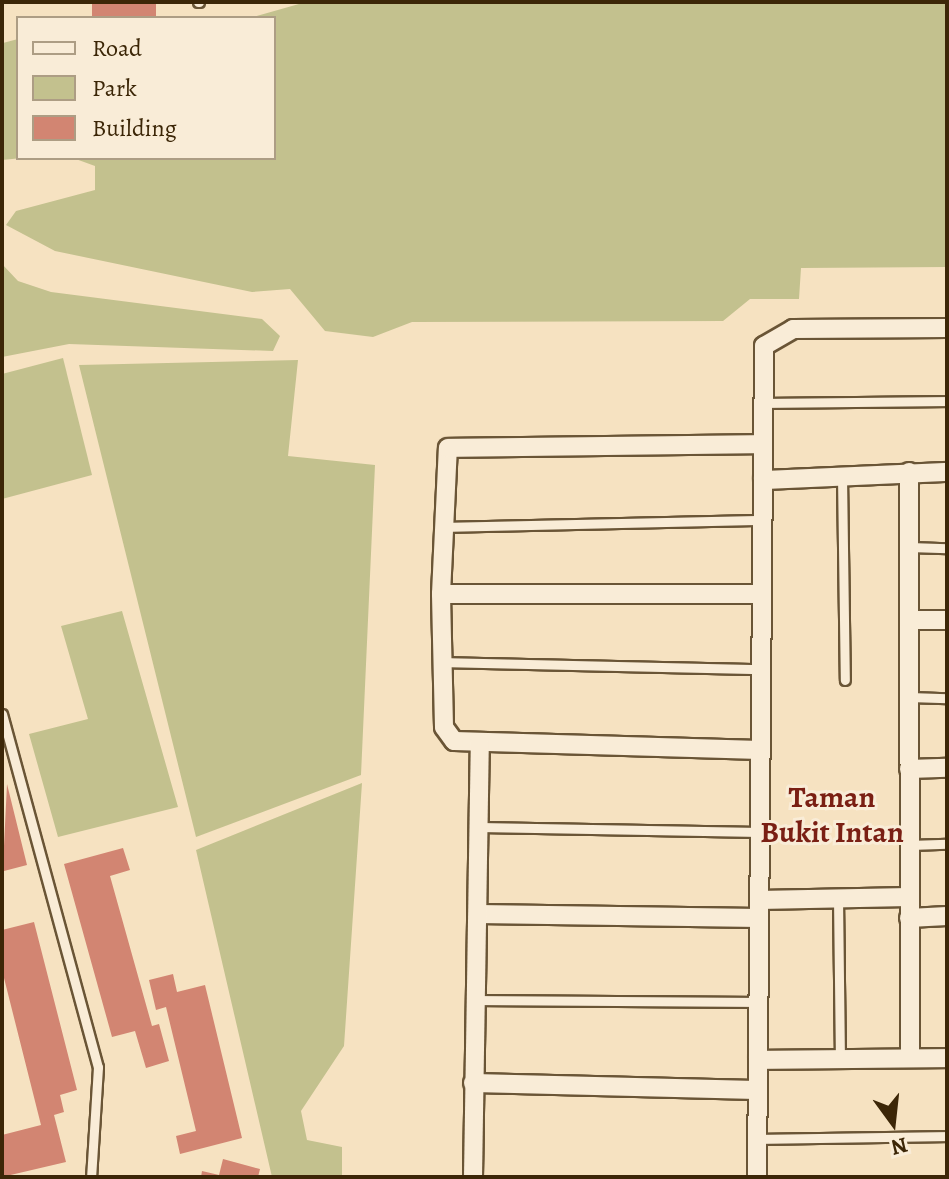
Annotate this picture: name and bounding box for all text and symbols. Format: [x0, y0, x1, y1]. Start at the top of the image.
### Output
legend [16, 16, 276, 160]
text: Road [92, 32, 142, 64]
text: Park [92, 72, 137, 104]
text: Building [92, 112, 177, 144]
district label: Taman Bukit Intan [760, 779, 904, 850]
north arrow [853, 1083, 933, 1163]
text: N [888, 1130, 911, 1163]

